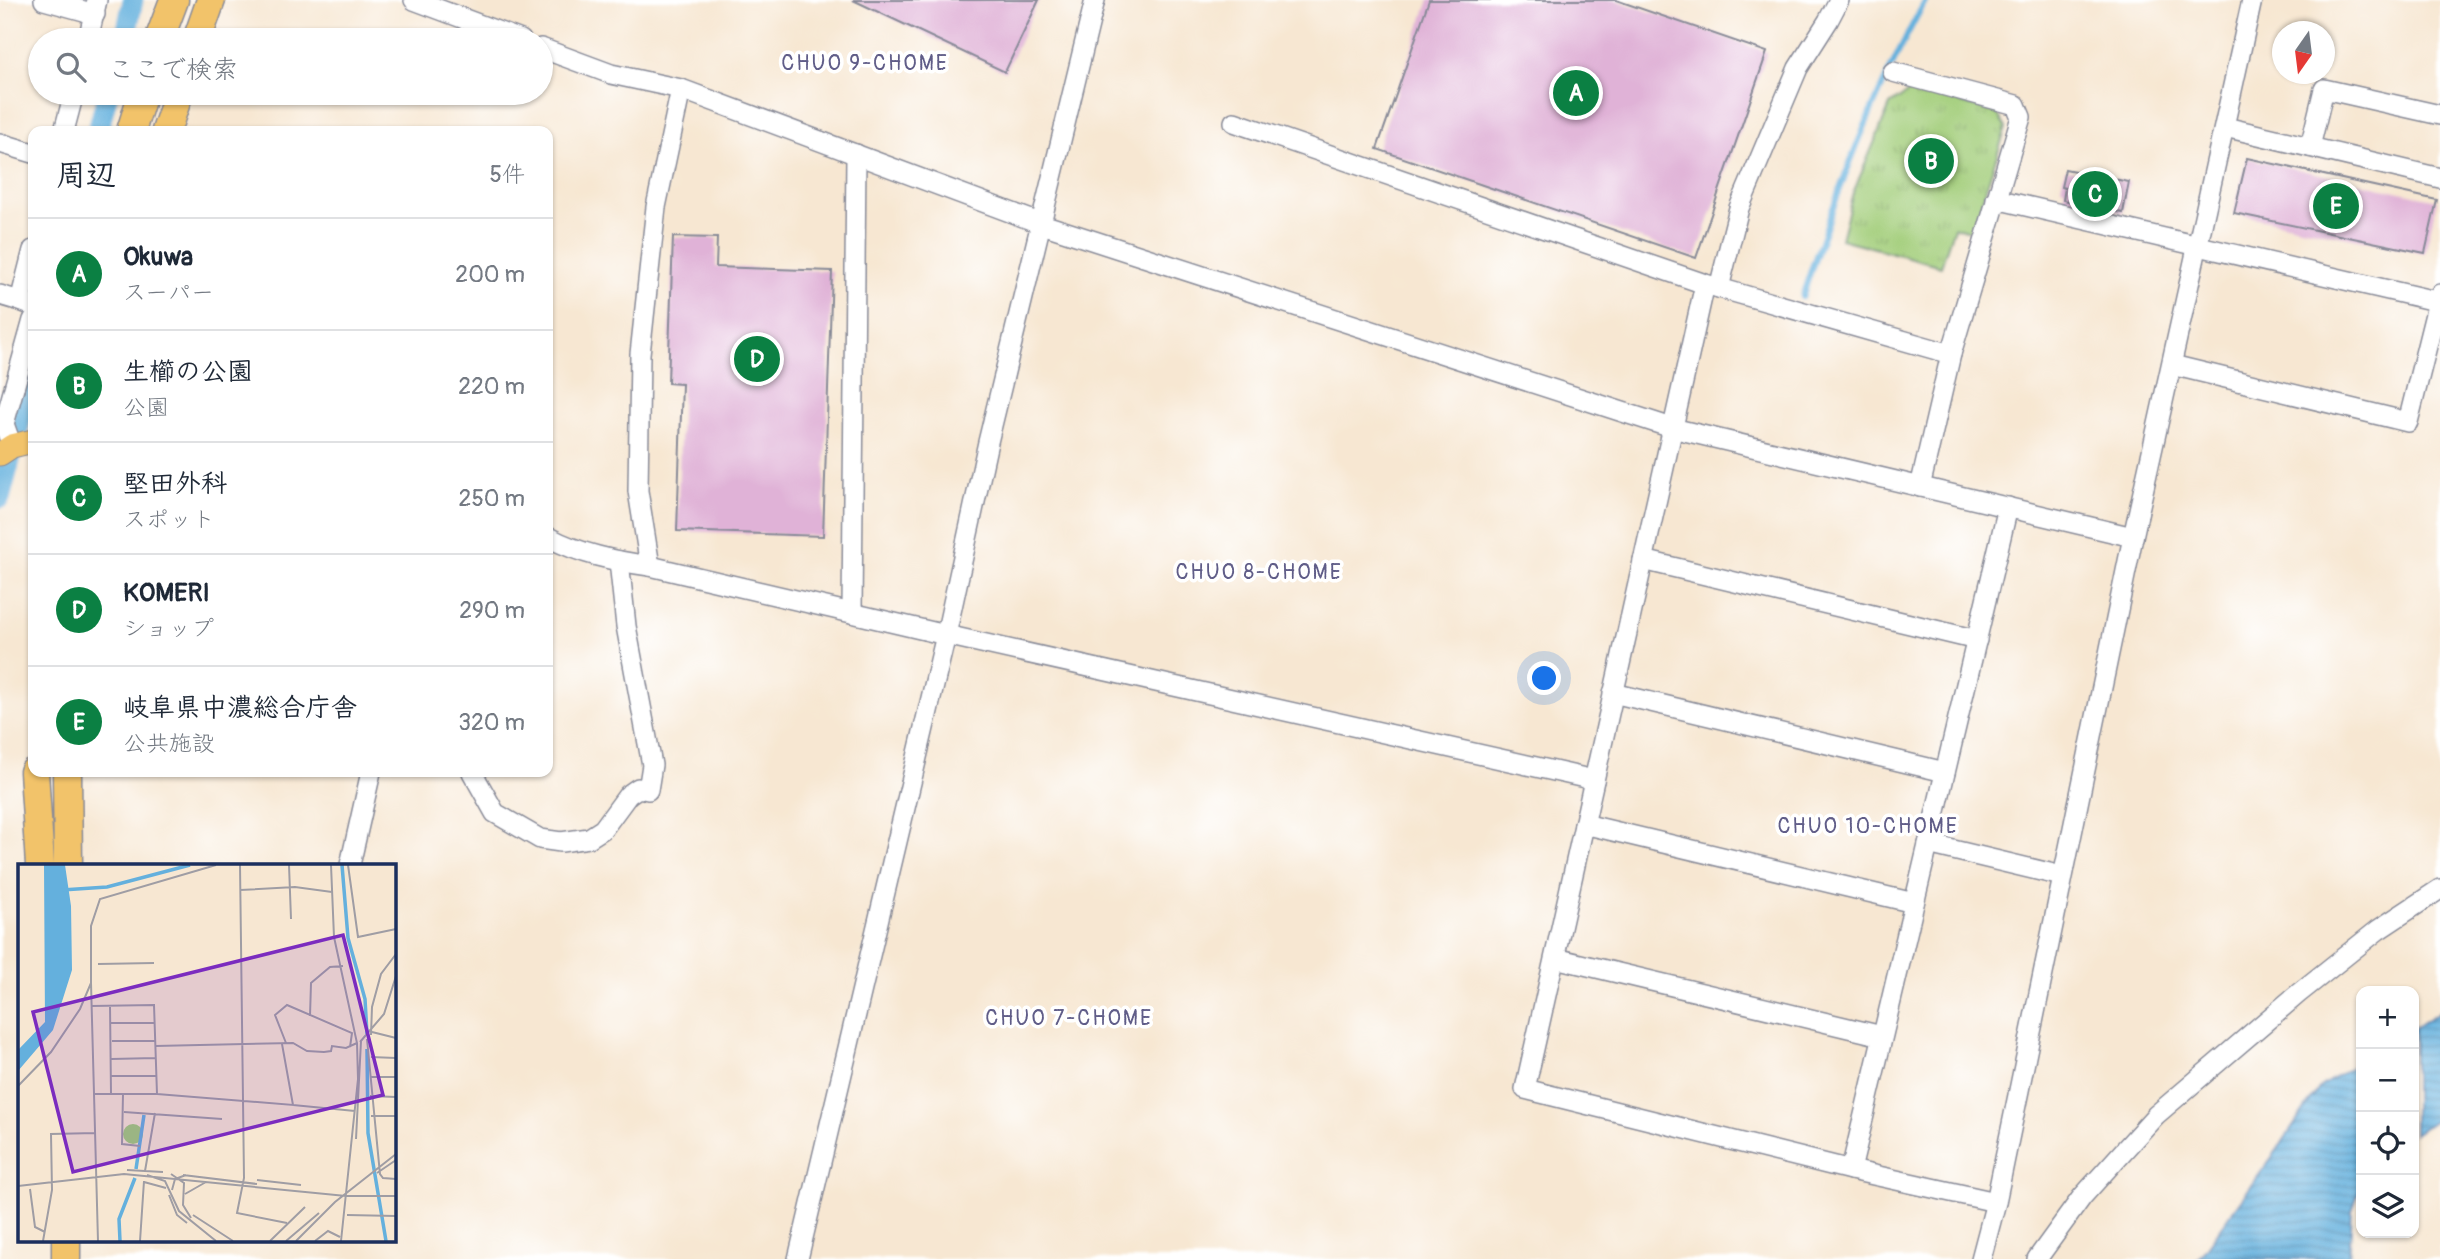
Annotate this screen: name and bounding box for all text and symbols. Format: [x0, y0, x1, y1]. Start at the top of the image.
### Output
north arrow [2272, 21, 2335, 84]
search box [28, 28, 553, 105]
icon: search [52, 48, 90, 86]
district label: CHUO 9-CHOME [781, 50, 949, 77]
text: ここで検索 [108, 54, 238, 86]
pin: A [1553, 67, 1599, 119]
pin: B [1908, 135, 1954, 187]
text: 周辺 [56, 157, 116, 194]
text: 5件 [490, 160, 525, 189]
pin: C [2072, 168, 2118, 220]
pin: E [2313, 180, 2359, 232]
text: Okuwa [123, 241, 193, 273]
text: A [72, 260, 86, 289]
text: 200 m [455, 260, 525, 289]
text: スーパー [123, 278, 214, 307]
pin: D [734, 333, 780, 385]
text: 生櫛の公園 [123, 356, 253, 388]
text: B [72, 372, 86, 401]
text: 220 m [458, 372, 525, 401]
text: 公園 [123, 393, 169, 422]
text: 堅田外科 [123, 468, 227, 500]
text: C [72, 484, 86, 513]
text: 250 m [459, 484, 525, 513]
text: スポット [123, 505, 215, 534]
district label: CHUO 8-CHOME [1175, 559, 1343, 586]
text: KOMERI [123, 577, 210, 609]
text: D [72, 596, 86, 625]
text: 290 m [459, 596, 525, 625]
text: ショップ [123, 614, 214, 643]
your location [1527, 661, 1561, 695]
text: 岐阜県中濃総合庁舎 [123, 692, 357, 724]
text: E [73, 708, 85, 737]
text: 320 m [458, 708, 525, 737]
text: 公共施設 [123, 729, 215, 758]
district label: CHUO 10-CHOME [1777, 813, 1959, 840]
inset map [18, 864, 396, 1242]
map controls [2356, 986, 2419, 1238]
button: + [2356, 986, 2419, 1049]
district label: CHUO 7-CHOME [985, 1005, 1153, 1032]
button: − [2356, 1049, 2419, 1112]
button: locate [2356, 1112, 2419, 1175]
button: layers [2356, 1175, 2419, 1238]

